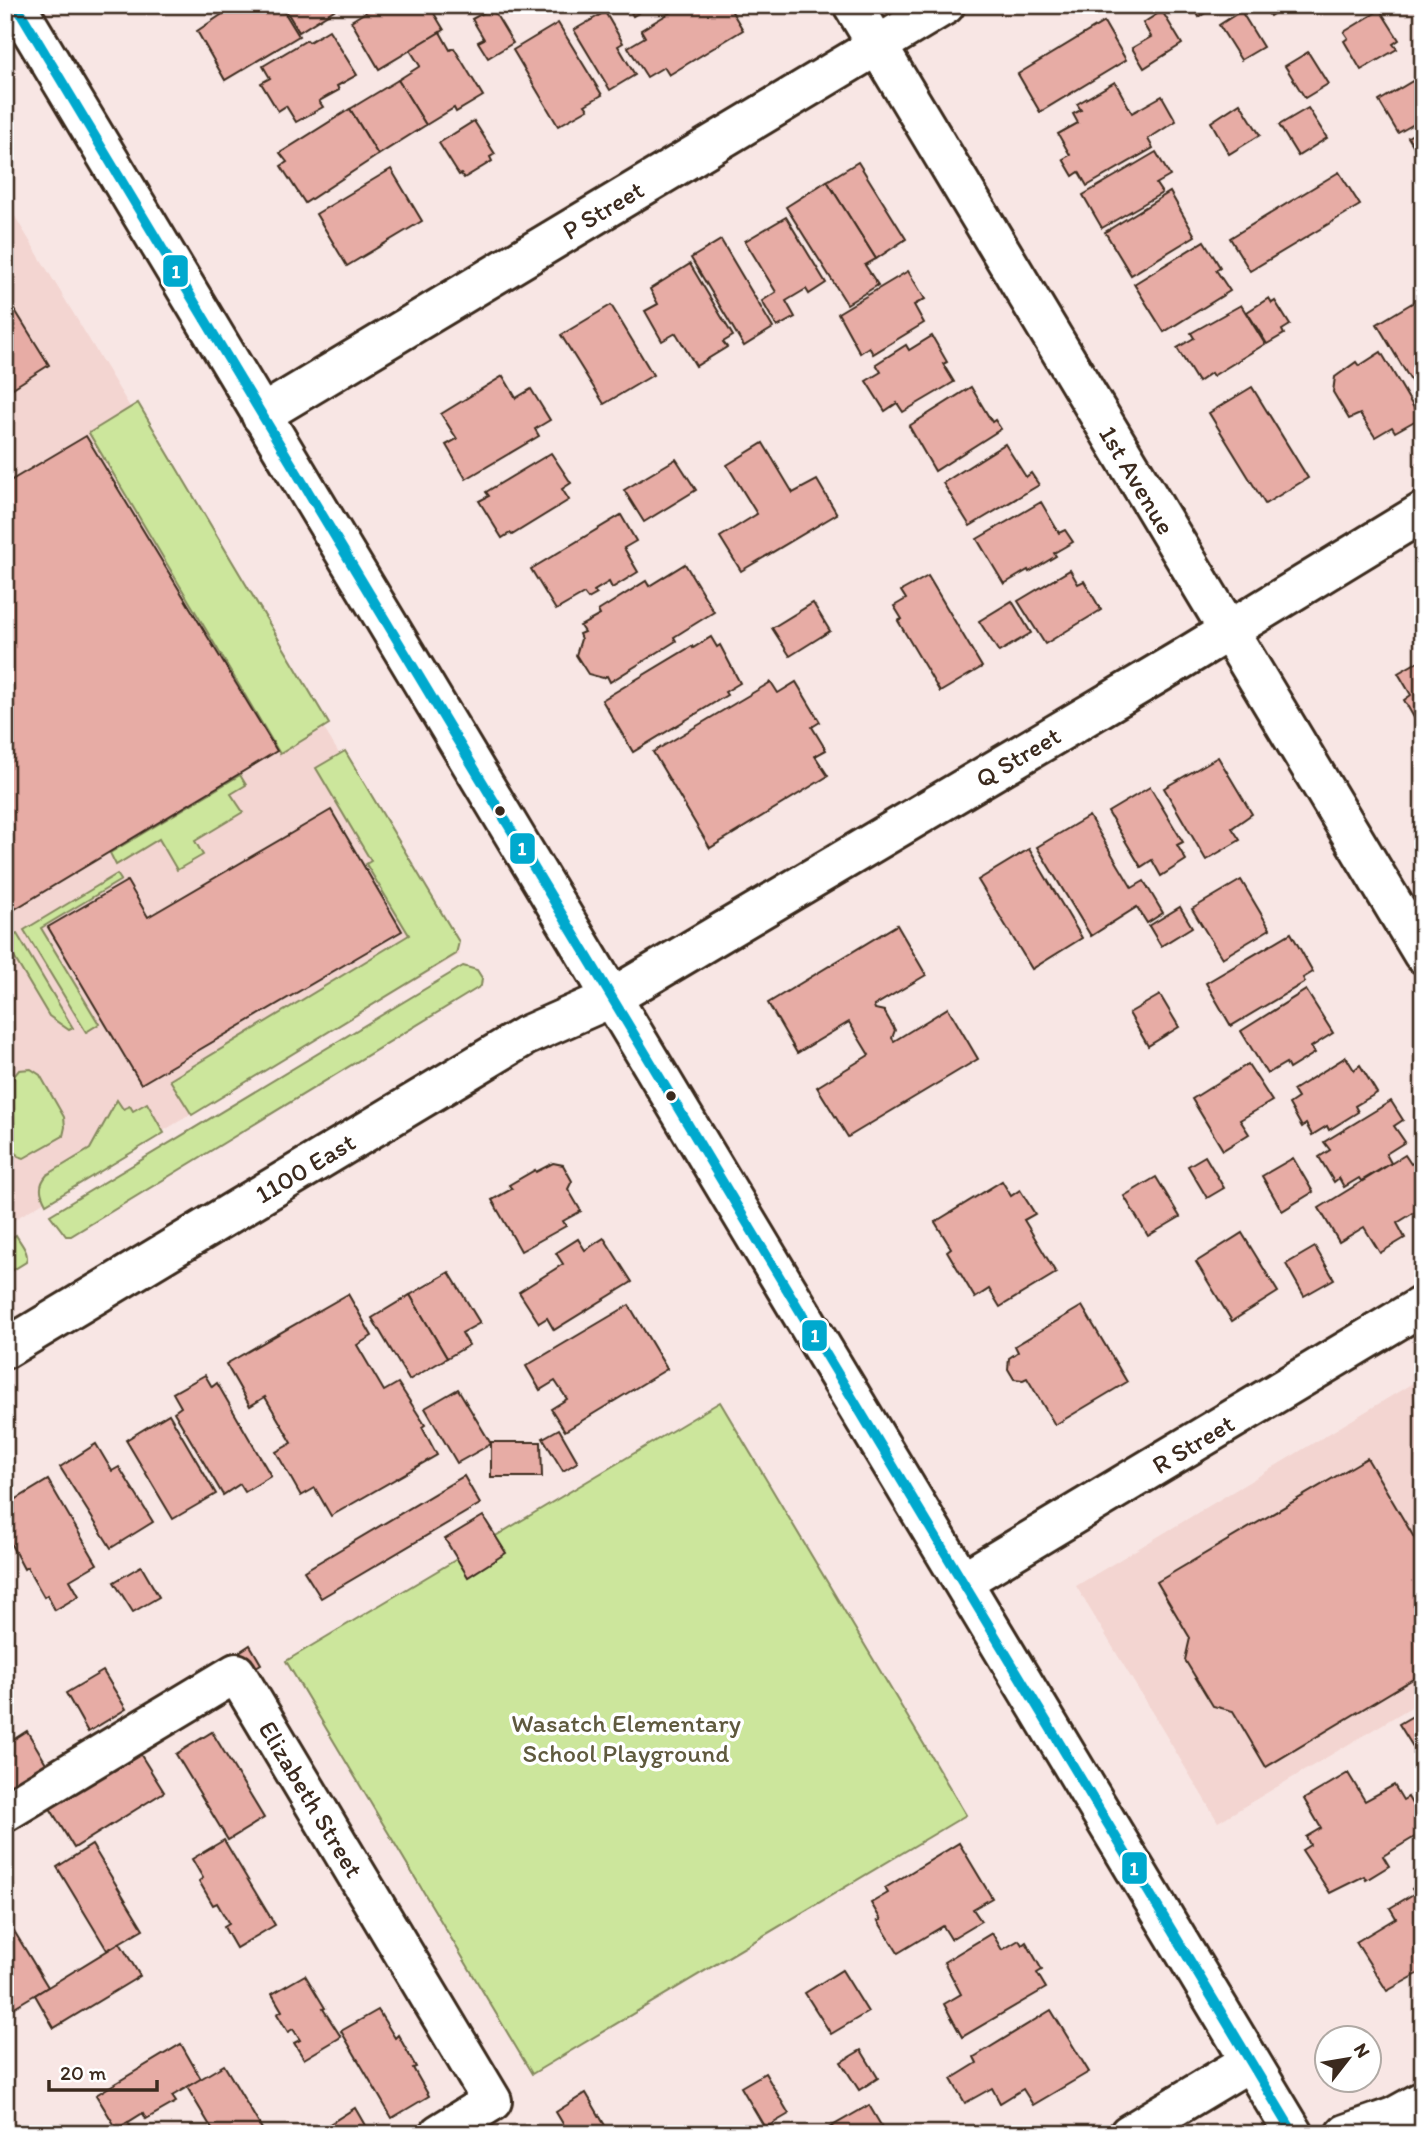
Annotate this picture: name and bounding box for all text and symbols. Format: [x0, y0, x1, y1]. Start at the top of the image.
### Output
street label: P Street [556, 173, 650, 247]
line badge: 1 [162, 254, 189, 288]
text: 1 [172, 260, 181, 283]
street label: 1st Avenue [1092, 420, 1182, 540]
street label: Q Street [970, 719, 1066, 795]
unlabelled marker [493, 804, 507, 818]
line badge: 1 [509, 832, 536, 865]
text: 1 [518, 837, 527, 860]
unlabelled marker [664, 1089, 678, 1103]
street label: 1100 East [249, 1126, 361, 1210]
line badge: 1 [801, 1319, 828, 1352]
text: 1 [811, 1324, 820, 1347]
street label: R Street [1146, 1407, 1240, 1481]
park label: Wasatch Elementary School Playground [511, 1707, 741, 1769]
street label: Elizabeth Street [252, 1715, 370, 1883]
line badge: 1 [1121, 1851, 1148, 1885]
text: 1 [1130, 1857, 1139, 1880]
north arrow [1312, 2024, 1382, 2094]
text: N [1349, 2039, 1375, 2062]
scale bar [49, 2048, 158, 2092]
text: 20 m [60, 2060, 107, 2085]

